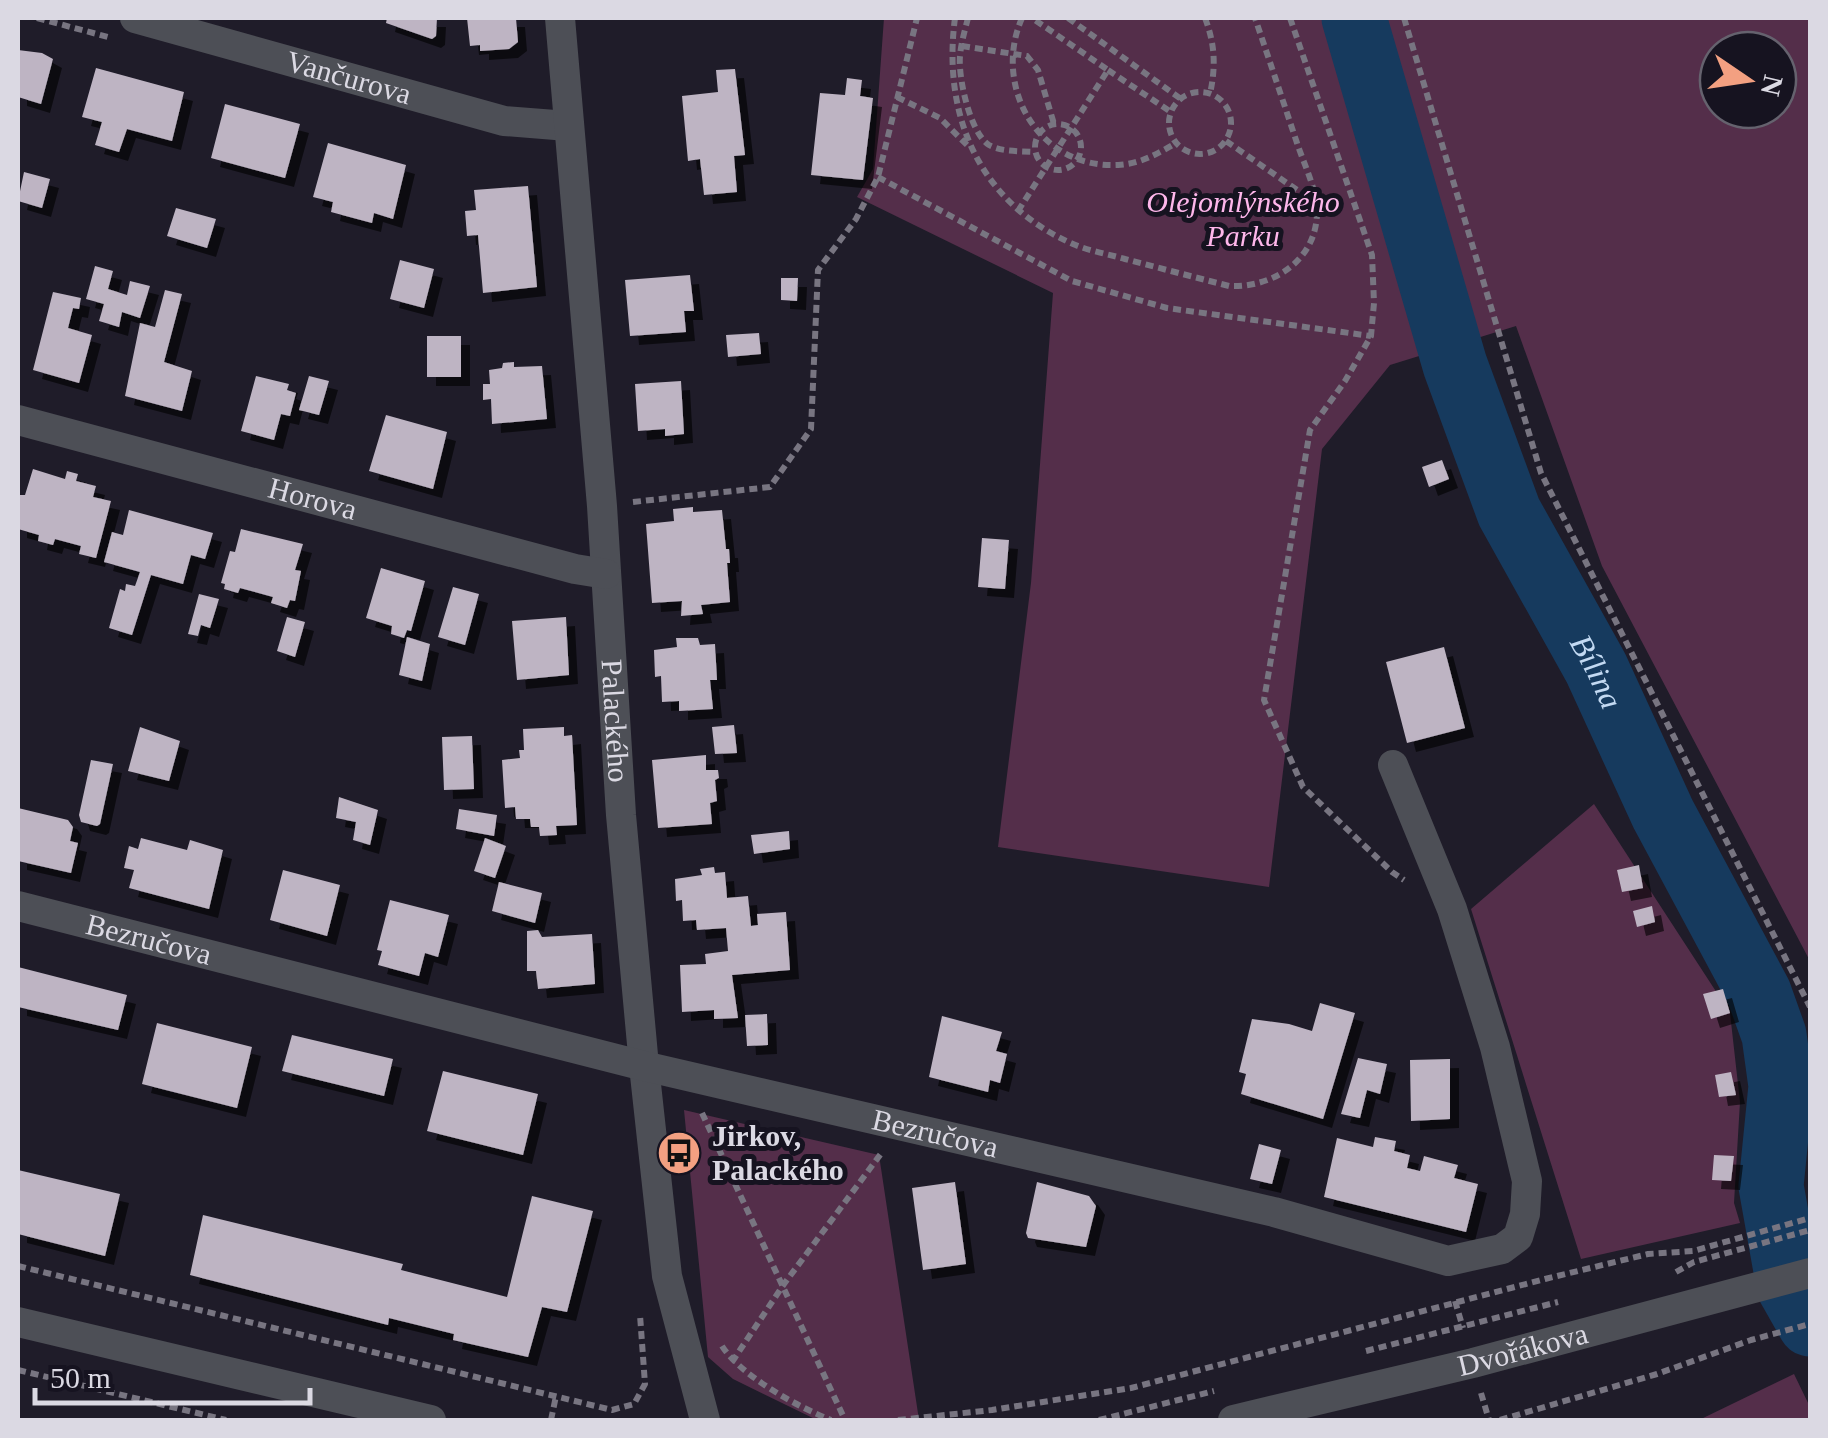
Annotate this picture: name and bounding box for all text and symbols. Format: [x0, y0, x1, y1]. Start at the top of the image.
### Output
north arrow [1698, 30, 1798, 130]
street label: Vančurova [283, 44, 415, 110]
text: N [1754, 72, 1789, 99]
park label: Olejomlýnského Parku [1146, 185, 1340, 252]
street label: Horova [265, 471, 361, 526]
water label: Bílina [1563, 628, 1630, 714]
street label: Palackého [595, 658, 636, 783]
street label: Bezručova [83, 907, 215, 971]
street label: Bezručova [869, 1102, 1002, 1164]
place label: Jirkov, Palackého [712, 1119, 844, 1186]
bus stop icon: Jirkov, Palackého [656, 1130, 702, 1176]
street label: Dvořákova [1454, 1316, 1591, 1382]
scale bar [35, 1343, 310, 1405]
text: 50 m [50, 1361, 111, 1394]

